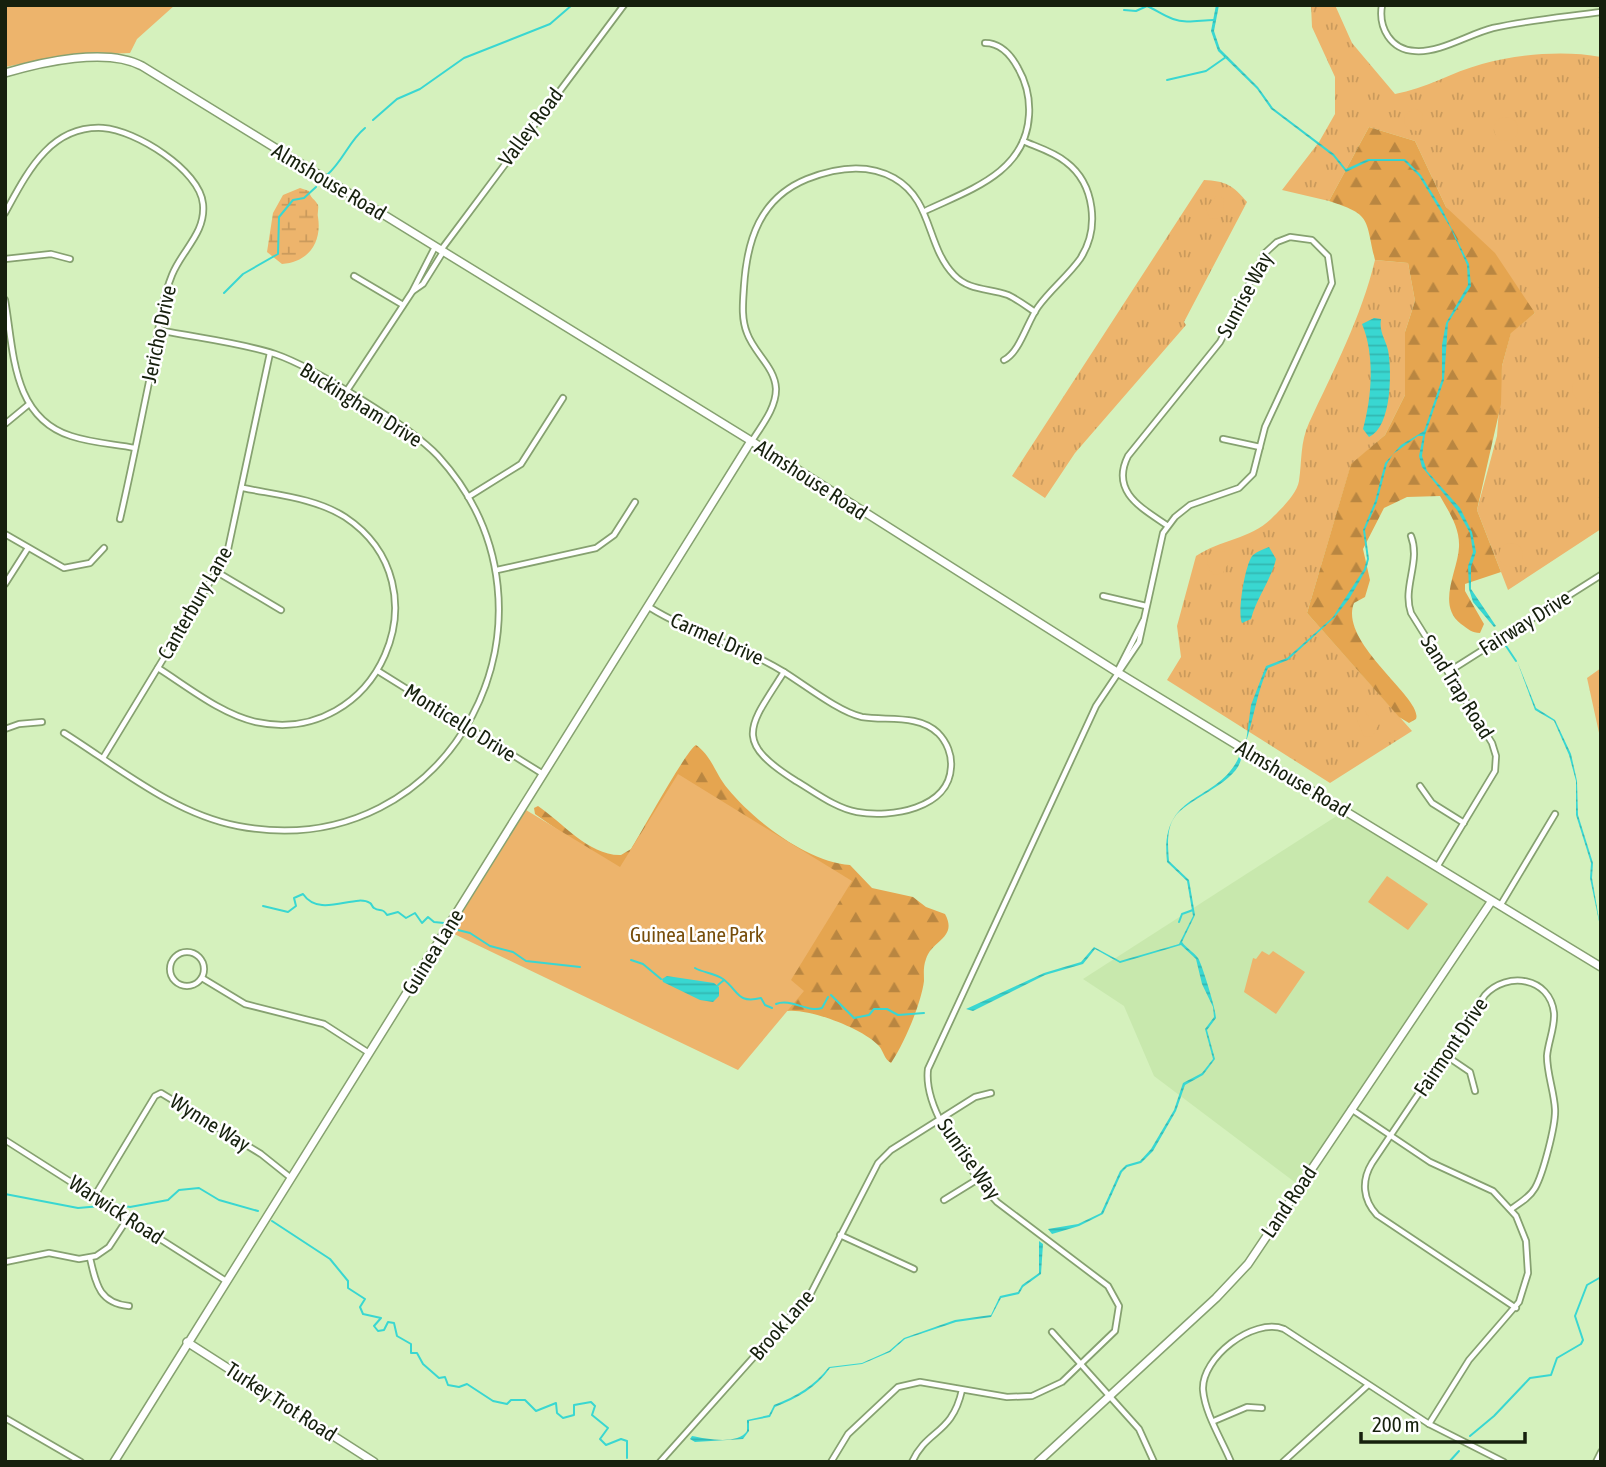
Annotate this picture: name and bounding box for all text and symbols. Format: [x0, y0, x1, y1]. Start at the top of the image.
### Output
street label: Valley Road [493, 83, 567, 170]
street label: Almshouse Road [268, 138, 391, 225]
street label: Sunrise Way [1212, 248, 1277, 341]
street label: Jericho Drive [136, 283, 180, 385]
street label: Buckingham Drive [296, 357, 427, 451]
street label: Almshouse Road [751, 434, 872, 524]
street label: Canterbury Lane [152, 542, 236, 663]
street label: Fairway Drive [1474, 585, 1575, 660]
street label: Carmel Drive [667, 607, 768, 669]
street label: Sand Trap Road [1416, 630, 1499, 743]
street label: Monticello Drive [400, 678, 521, 766]
street label: Almshouse Road [1232, 735, 1355, 822]
street label: Guinea Lane [397, 904, 468, 999]
park label: Guinea Lane Park [630, 922, 764, 946]
street label: Fairmont Drive [1408, 993, 1492, 1100]
street label: Wynne Way [166, 1088, 255, 1156]
street label: Sunrise Way [933, 1113, 1007, 1204]
street label: Land Road [1256, 1161, 1321, 1242]
street label: Warwick Road [65, 1170, 168, 1249]
street label: Brook Lane [744, 1284, 818, 1365]
street label: Turkey Trot Road [222, 1356, 341, 1446]
scale bar [1361, 1400, 1526, 1444]
text: 200 m [1372, 1412, 1420, 1436]

